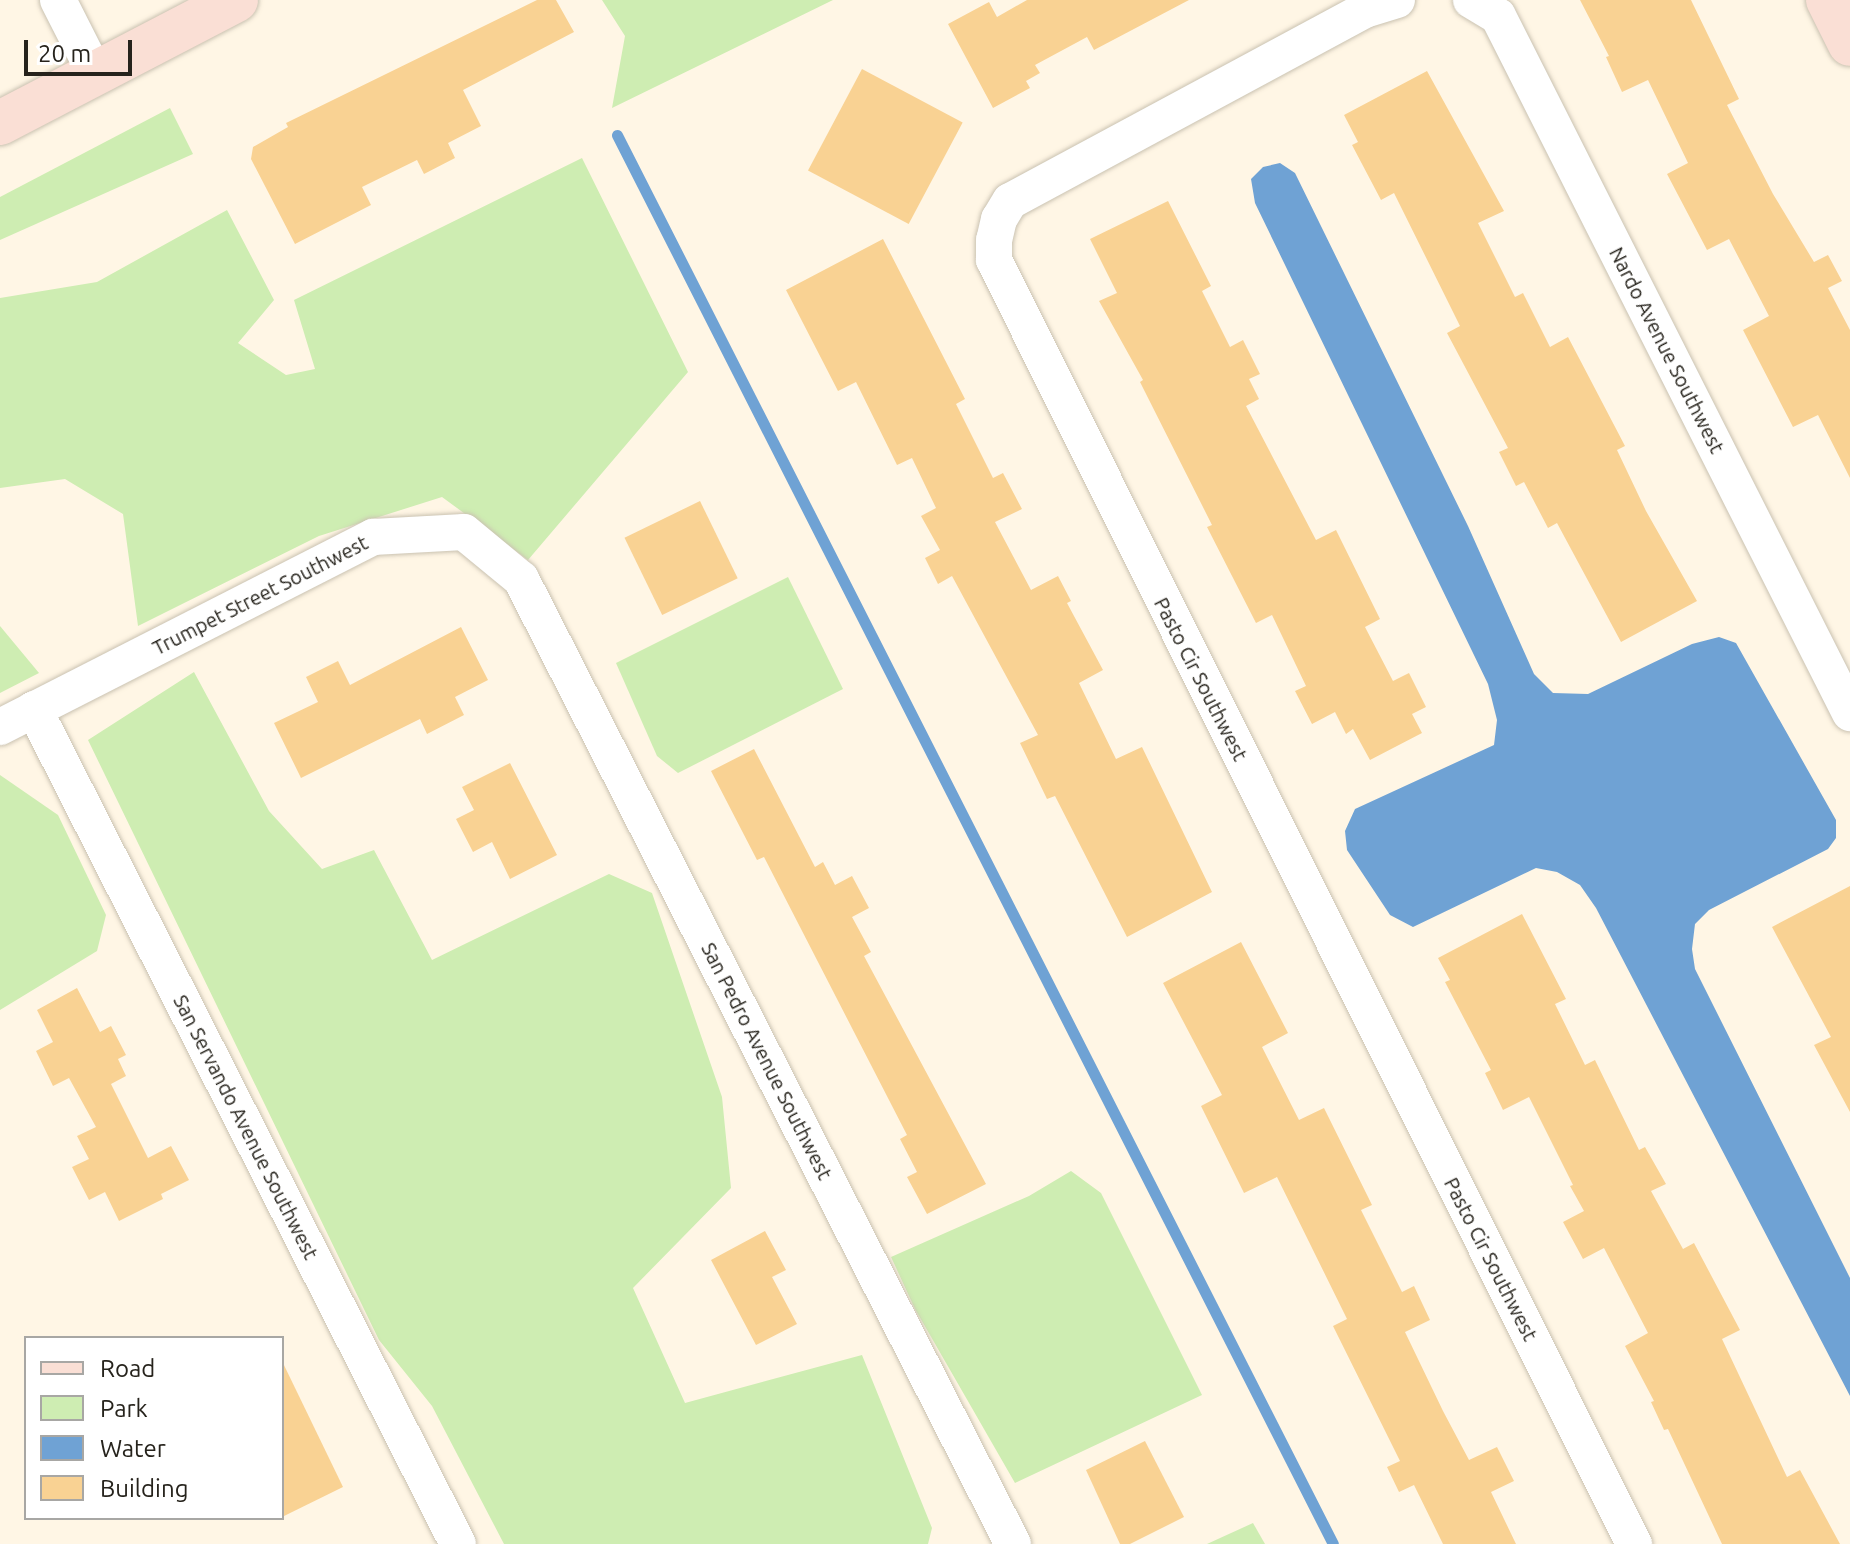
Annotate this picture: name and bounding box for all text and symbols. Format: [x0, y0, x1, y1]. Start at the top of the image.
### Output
scale bar [28, 24, 136, 74]
text: 20 m [38, 40, 91, 67]
street label: Nardo Avenue Southwest [1605, 243, 1729, 457]
street label: Trumpet Street Southwest [148, 530, 372, 660]
street label: Pasto Cir Southwest [1149, 593, 1253, 765]
street label: San Pedro Avenue Southwest [697, 938, 837, 1184]
street label: San Servando Avenue Southwest [169, 991, 323, 1263]
street label: Pasto Cir Southwest [1439, 1173, 1543, 1345]
legend [24, 1336, 284, 1520]
text: Road [100, 1355, 155, 1382]
text: Park [100, 1395, 148, 1422]
text: Water [100, 1435, 166, 1462]
text: Building [100, 1475, 188, 1502]

